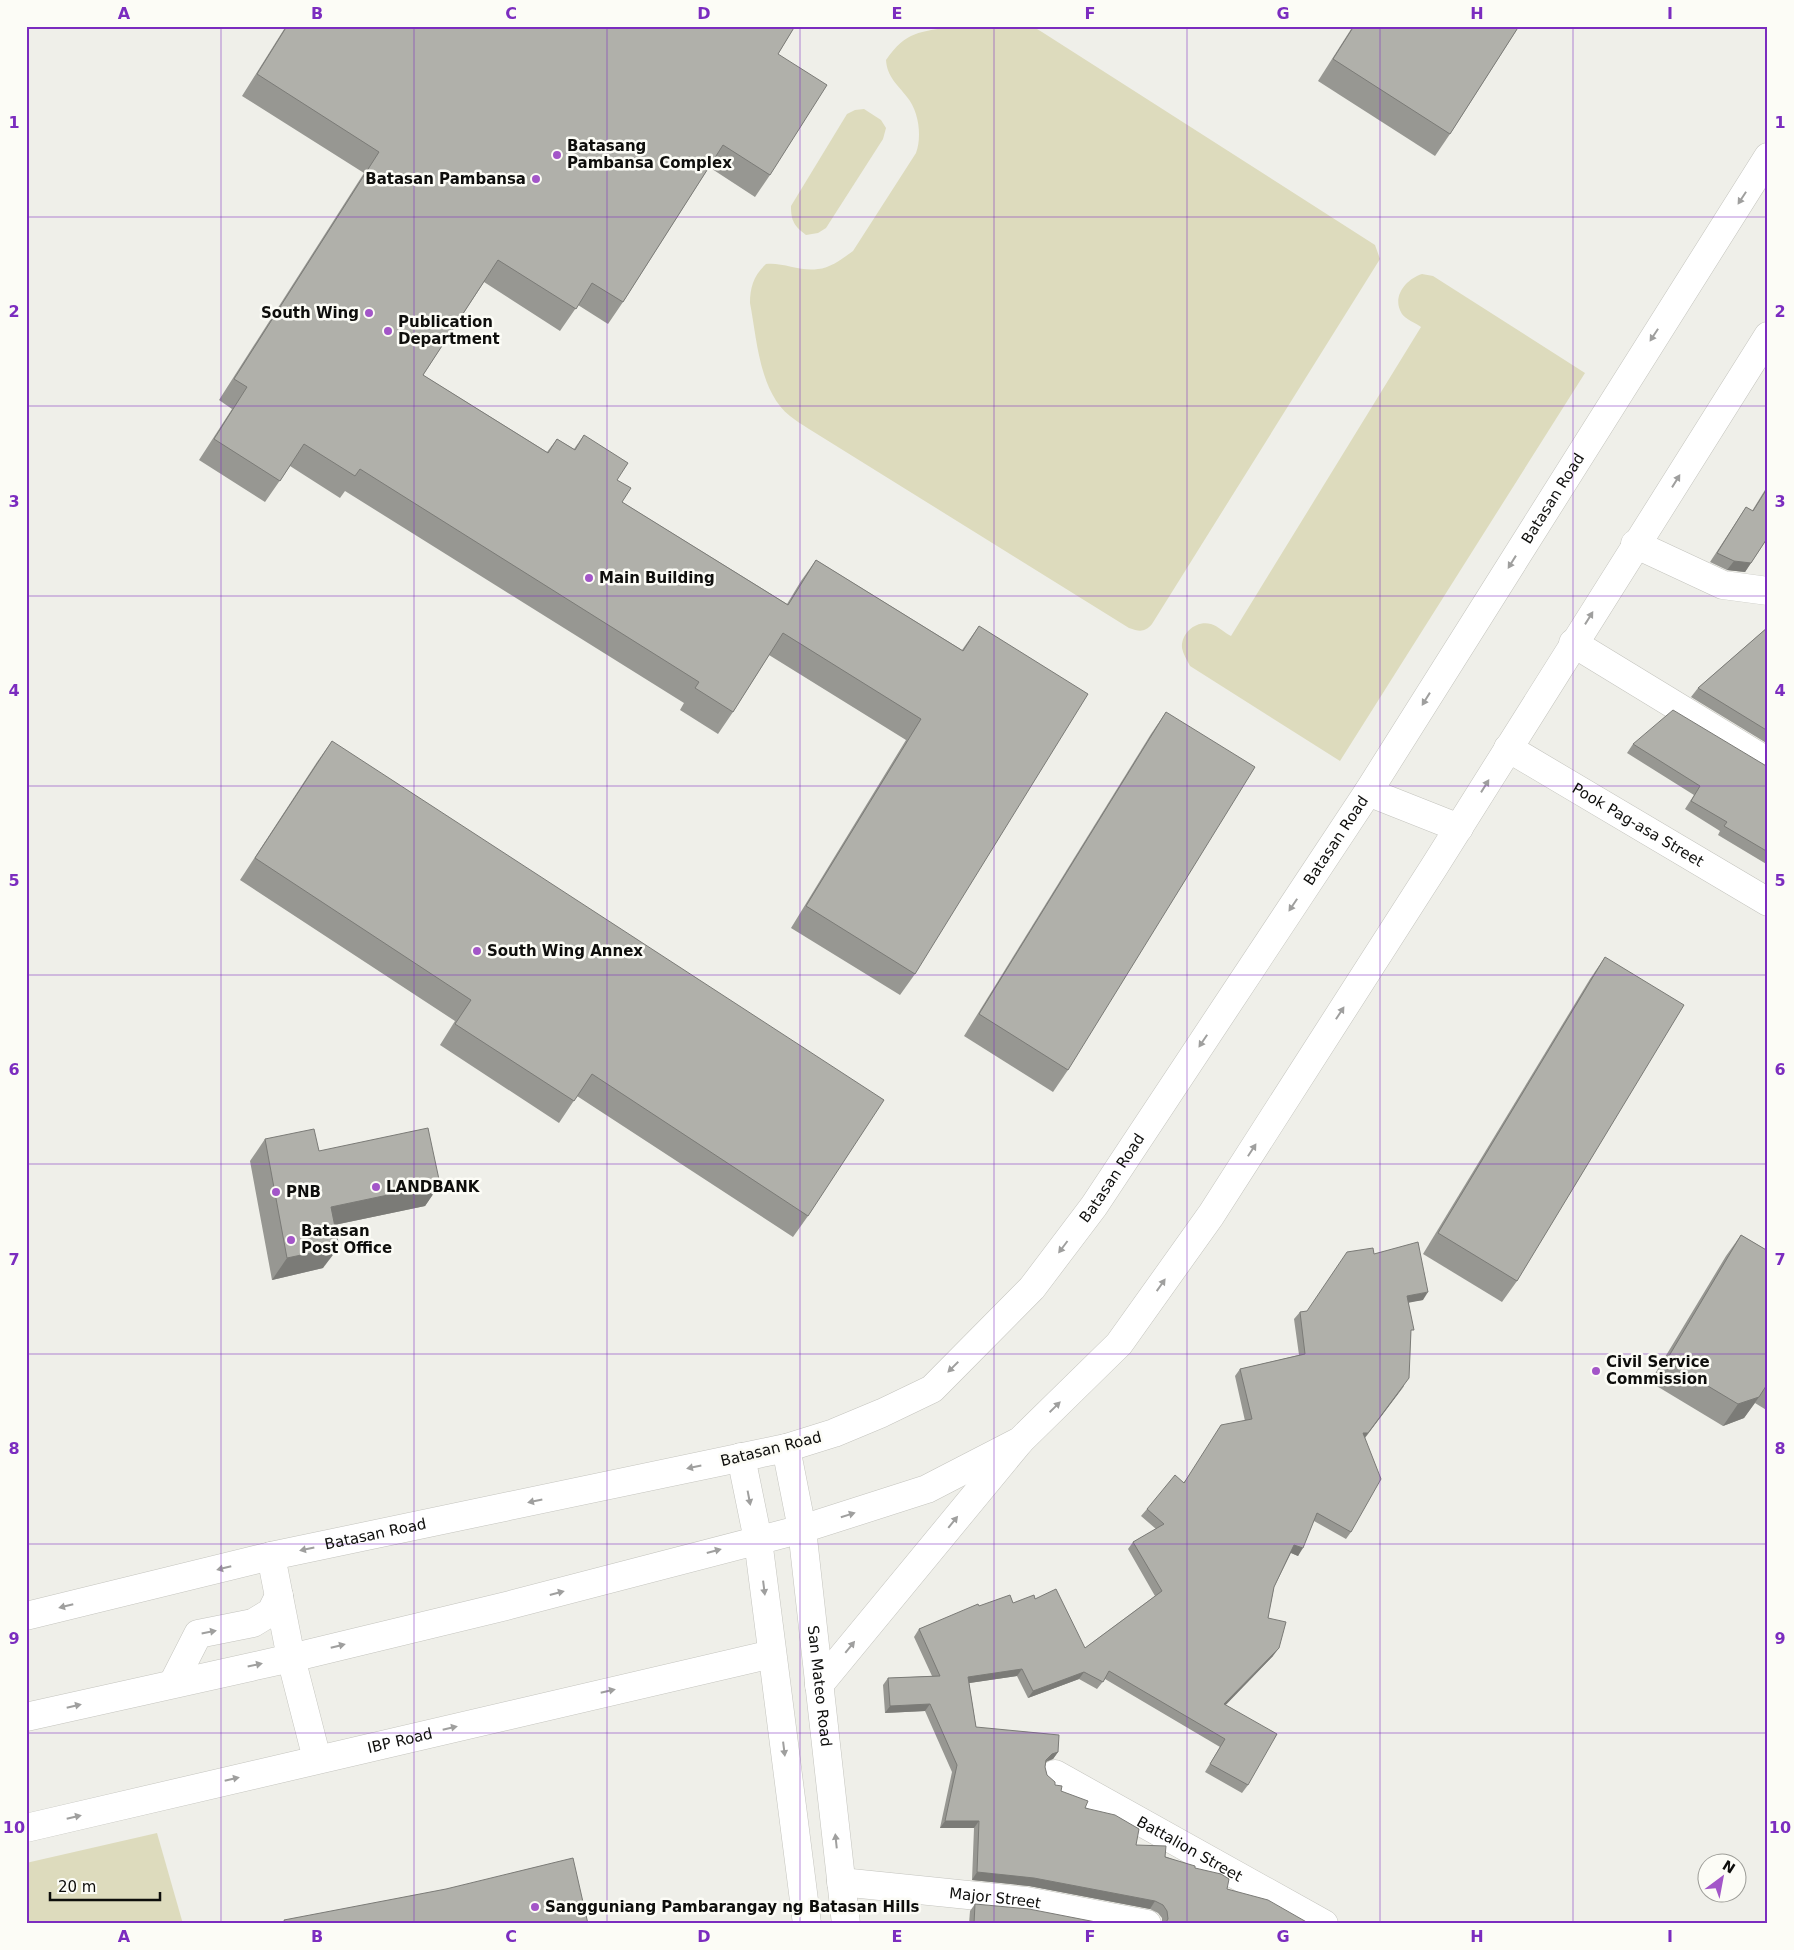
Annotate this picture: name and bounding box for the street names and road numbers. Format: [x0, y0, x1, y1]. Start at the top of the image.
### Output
street label: Batasan Road [1518, 450, 1588, 547]
street label: Pook Pag-asa Street [1569, 779, 1707, 871]
street label: Batasan Road [1300, 792, 1372, 889]
street label: Batasan Road [1076, 1130, 1148, 1226]
street label: Batasan Road [719, 1428, 823, 1470]
street label: Batasan Road [323, 1515, 428, 1554]
street label: San Mateo Road [804, 1624, 835, 1748]
street label: IBP Road [366, 1724, 434, 1757]
street label: Battalion Street [1134, 1812, 1245, 1886]
street label: Major Street [948, 1884, 1043, 1913]

